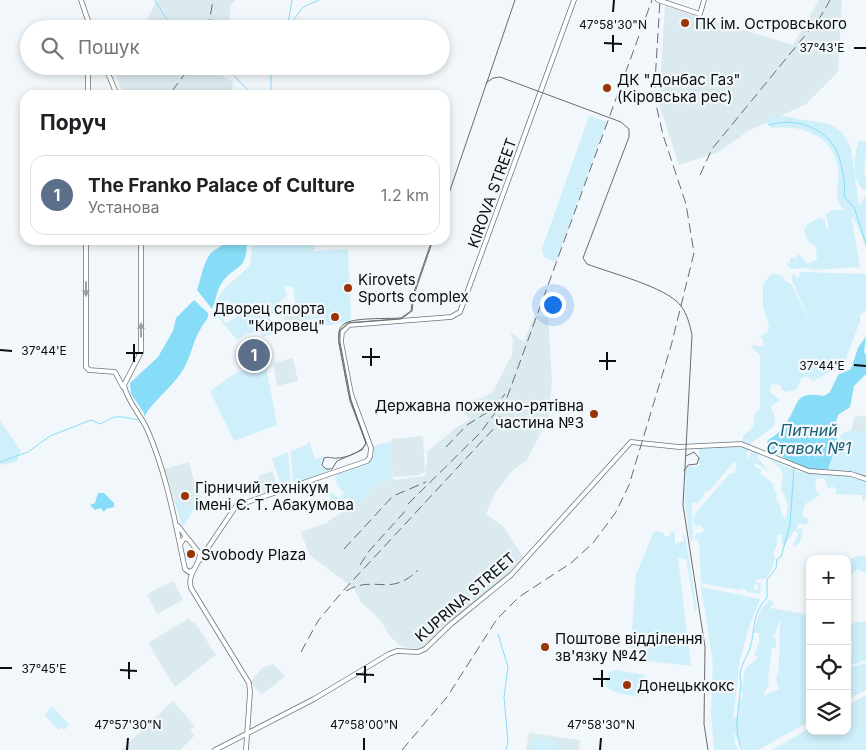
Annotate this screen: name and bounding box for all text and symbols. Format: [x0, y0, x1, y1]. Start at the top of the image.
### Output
place label: ПК ім. Островського [695, 14, 847, 33]
text: 47°58'30"N [579, 17, 647, 32]
marker: ПК ім. Островського [679, 17, 691, 29]
search box [20, 20, 450, 75]
icon: search [38, 34, 66, 62]
text: Пошук [78, 36, 140, 59]
text: 37°43'E [799, 40, 845, 55]
place label: ДК "Донбас Газ" (Кіровська рес) [617, 70, 741, 106]
marker: ДК "Донбас Газ" (Кіровська рес) [601, 82, 613, 94]
text: Поруч [40, 110, 107, 135]
street label: KIROVA STREET [463, 136, 521, 250]
text: The Franko Palace of Culture [88, 174, 355, 197]
text: 1 [54, 185, 60, 205]
text: 1.2 km [381, 185, 429, 205]
text: Установа [88, 197, 159, 217]
place label: Kirovets Sports complex [358, 270, 469, 306]
one-way arrow [82, 281, 90, 297]
marker: Kirovets Sports complex [342, 282, 354, 294]
your location [540, 292, 566, 318]
place label: Дворец спорта "Кировец" [213, 299, 325, 335]
marker: Дворец спорта "Кировец" [329, 311, 341, 323]
one-way arrow [137, 322, 145, 338]
pin: 1 [238, 336, 270, 374]
text: 37°44'E [21, 343, 67, 358]
text: 37°44'E [799, 358, 845, 373]
place label: Державна пожежно-рятівна частина №3 [375, 396, 584, 432]
marker: Державна пожежно-рятівна частина №3 [588, 408, 600, 420]
water label: Питний Ставок №1 [767, 420, 852, 458]
place label: Гірничий технікум імені Є. Т. Абакумова [195, 478, 354, 514]
marker: Гірничий технікум імені Є. Т. Абакумова [179, 490, 191, 502]
place label: Svobody Plaza [201, 545, 306, 564]
marker: Svobody Plaza [185, 548, 197, 560]
street label: KUPRINA STREET [411, 548, 519, 646]
map controls [806, 555, 851, 735]
button: + [806, 555, 851, 600]
button: − [806, 600, 851, 645]
place label: Поштове відділення зв'язку №42 [555, 629, 703, 665]
marker: Поштове відділення зв'язку №42 [539, 641, 551, 653]
button: locate [806, 645, 851, 690]
text: 37°45'E [22, 661, 66, 676]
place label: Донецьккокс [637, 676, 735, 695]
marker: Донецьккокс [621, 679, 633, 691]
button: layers [806, 690, 851, 735]
text: 47°57'30"N [94, 717, 162, 732]
text: 47°58'00"N [330, 717, 398, 732]
text: 47°58'30"N [567, 717, 635, 732]

